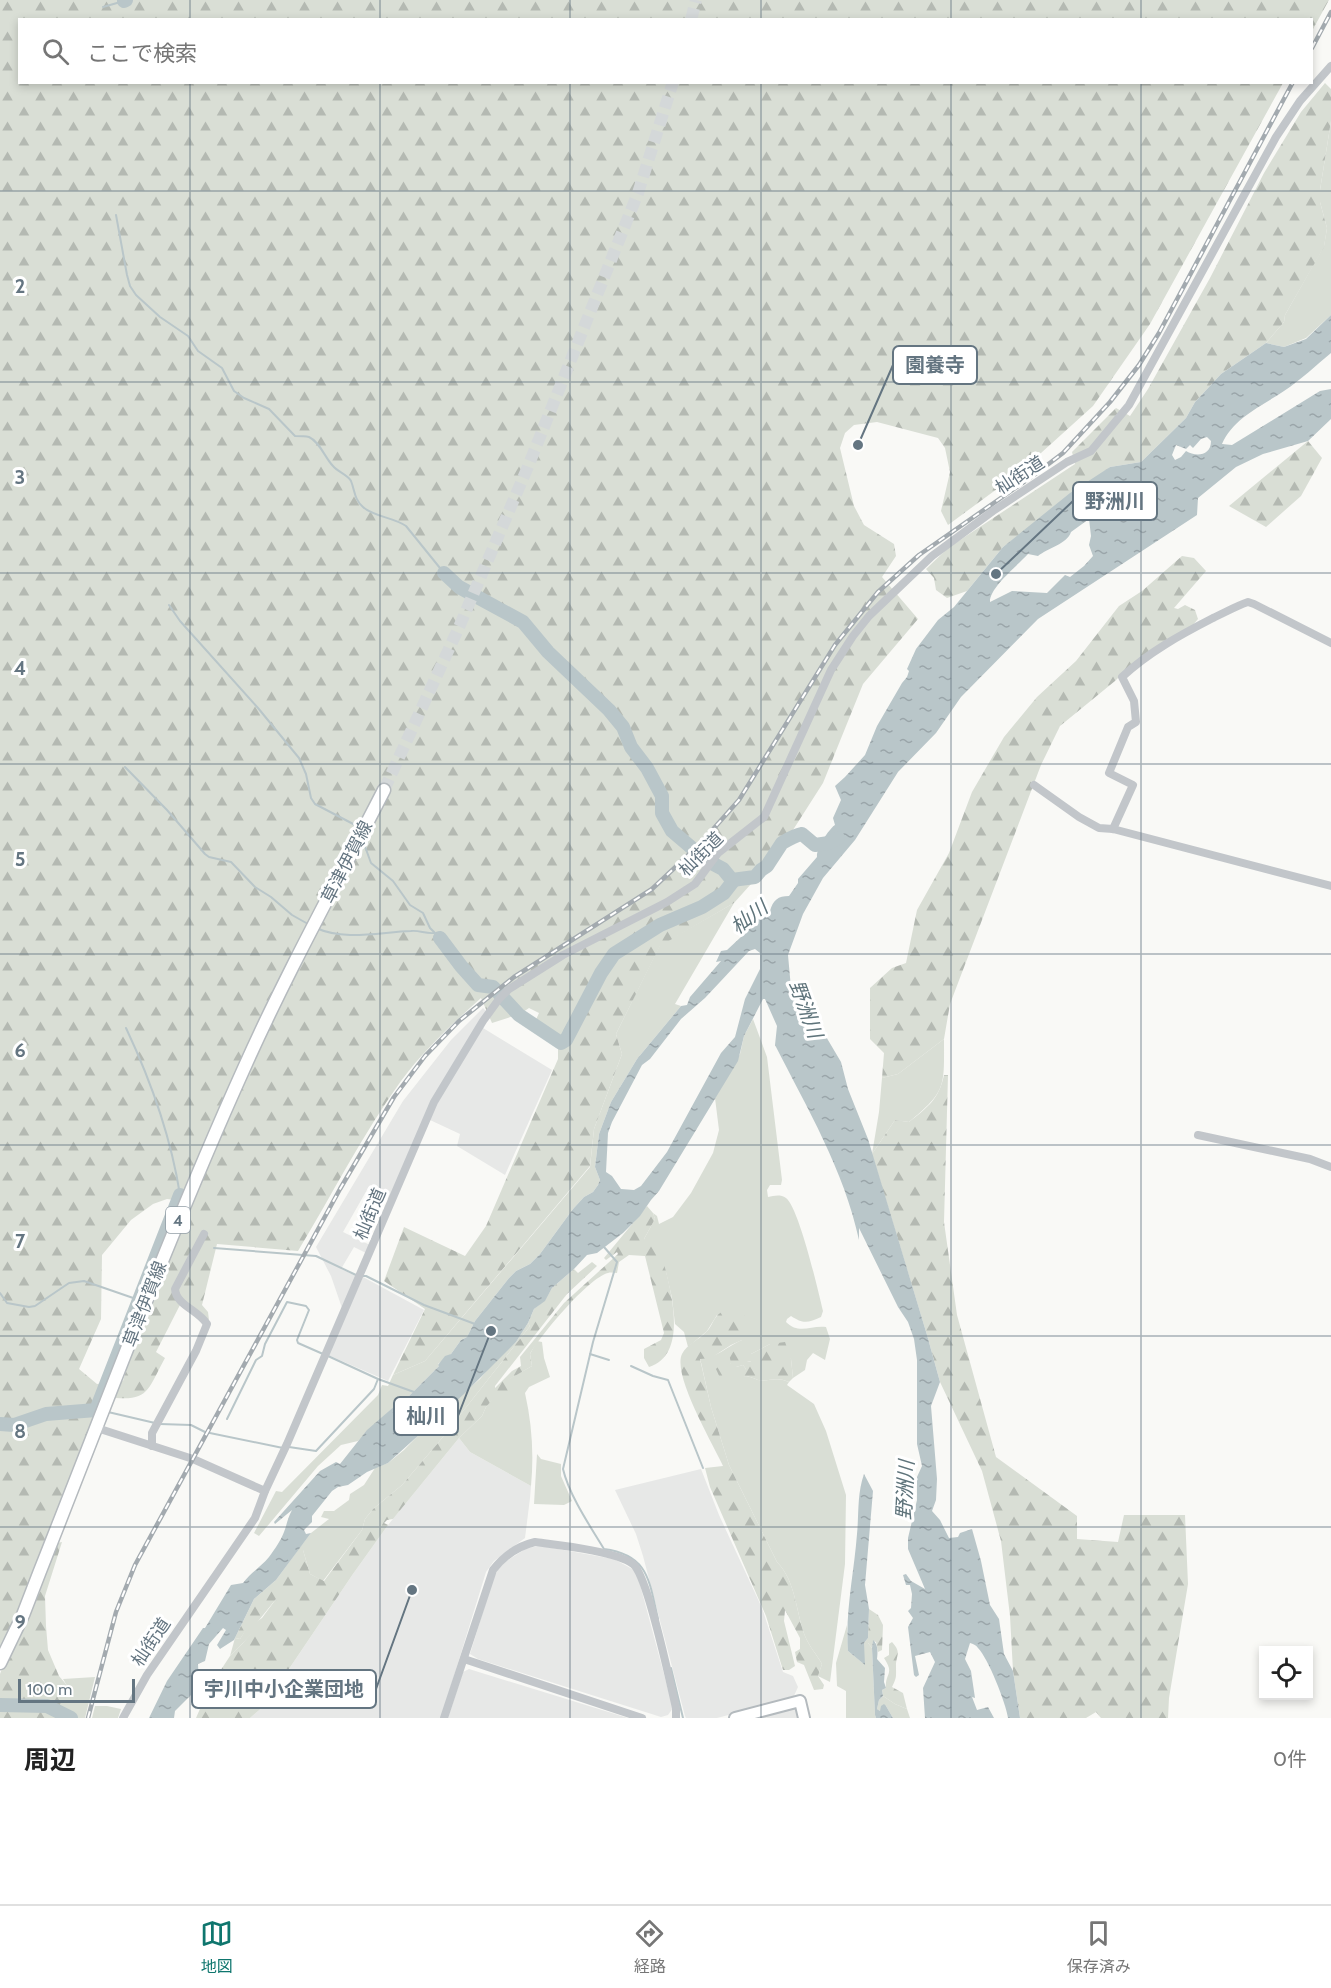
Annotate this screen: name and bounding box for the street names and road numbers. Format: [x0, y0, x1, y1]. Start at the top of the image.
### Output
street label: 杣街道 [991, 451, 1049, 499]
street label: 草津伊賀線 [317, 817, 377, 907]
street label: 杣街道 [674, 827, 728, 881]
street label: 杣街道 [349, 1185, 391, 1243]
road number: 4 [166, 1207, 190, 1233]
street label: 草津伊賀線 [119, 1258, 171, 1350]
street label: 杣街道 [127, 1613, 175, 1671]

